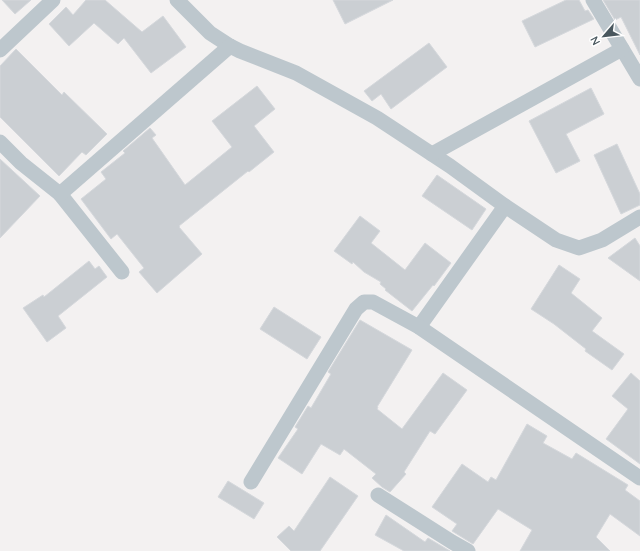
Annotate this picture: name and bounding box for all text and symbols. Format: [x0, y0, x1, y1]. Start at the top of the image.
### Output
north arrow [584, 16, 624, 56]
text: N [587, 34, 603, 48]

